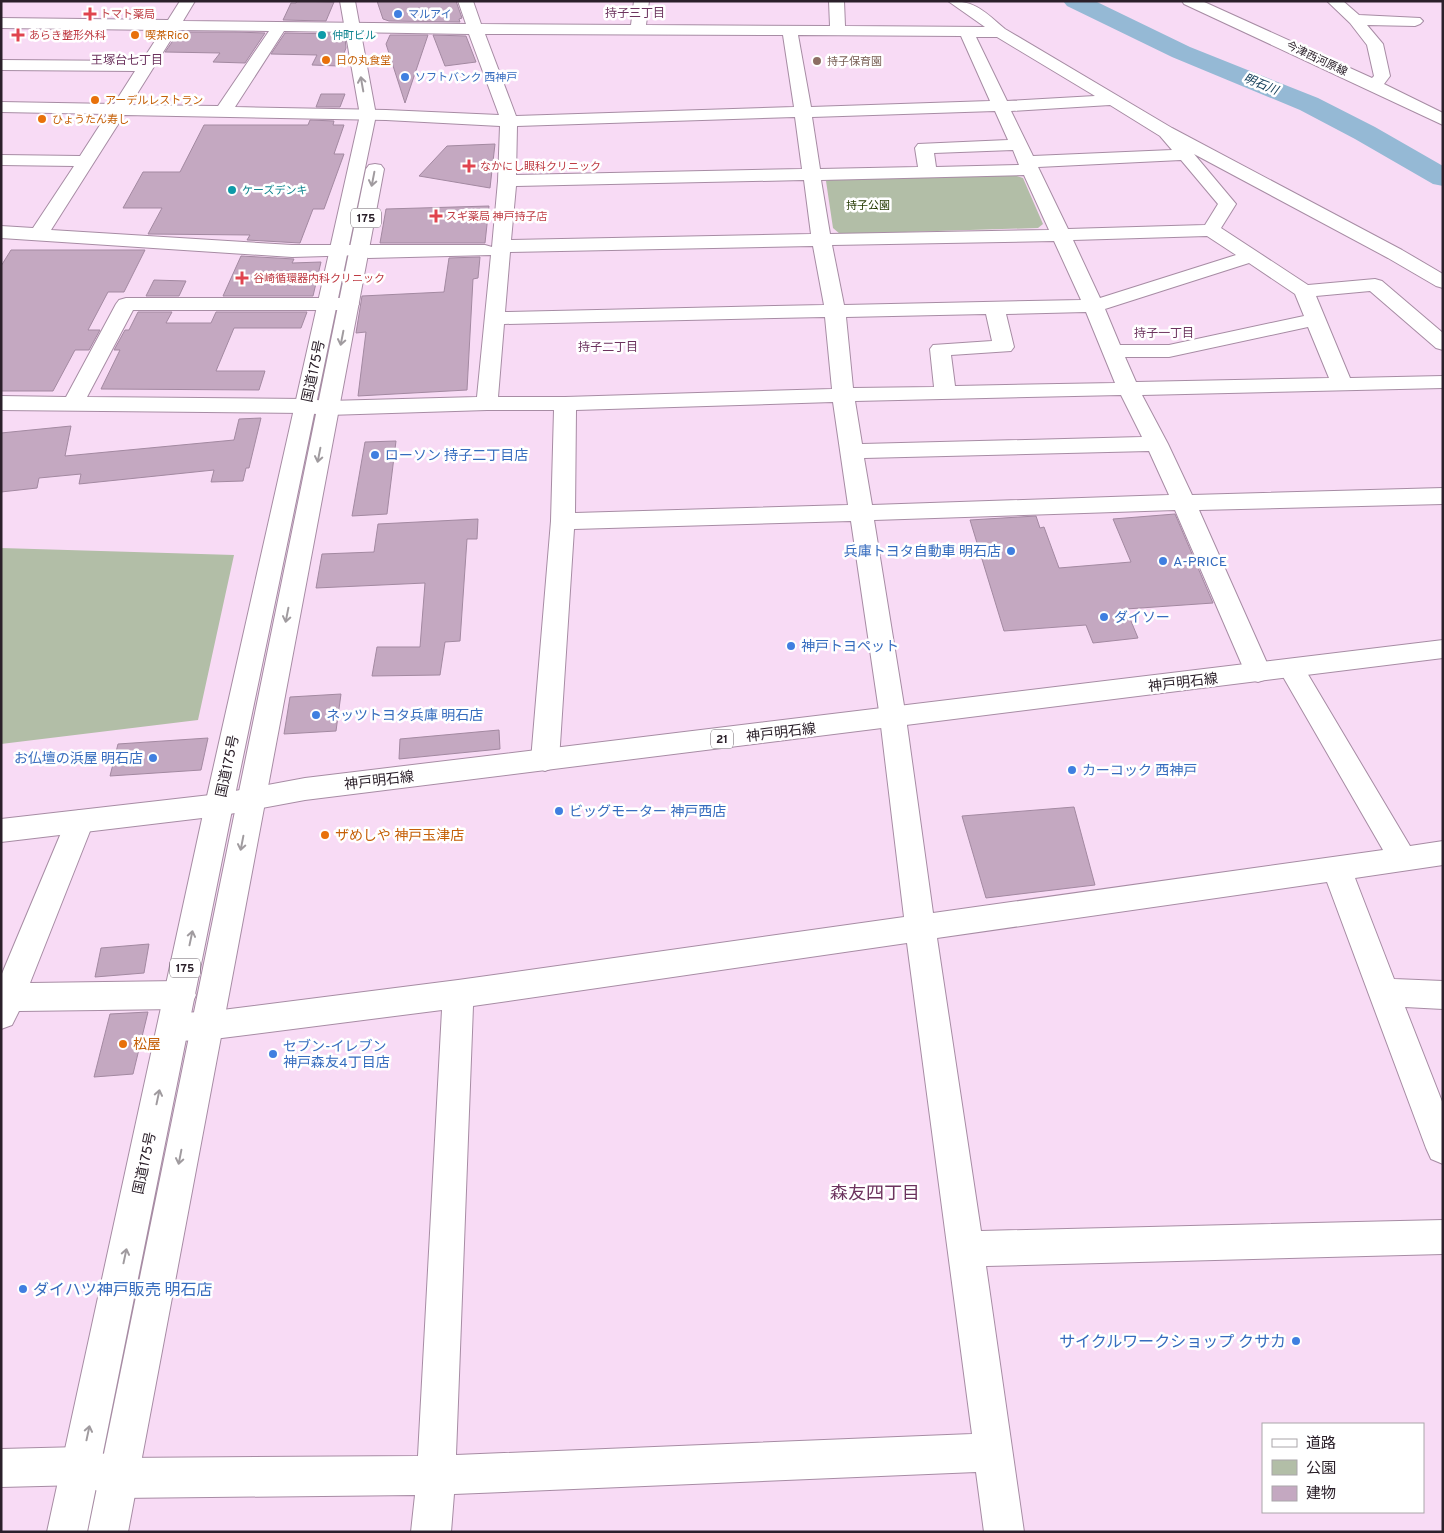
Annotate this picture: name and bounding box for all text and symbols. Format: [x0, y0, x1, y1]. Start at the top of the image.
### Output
district label: 持子三丁目 [605, 6, 665, 22]
marker: トマト薬局 [84, 8, 96, 20]
place label: トマト薬局 [100, 8, 155, 22]
marker: マルアイ [392, 8, 404, 20]
place label: マルアイ [408, 8, 451, 22]
marker: あらき整形外科 [11, 28, 25, 42]
place label: あらき整形外科 [29, 29, 106, 43]
marker: 喫茶Rico [129, 29, 141, 41]
place label: 喫茶Rico [145, 29, 189, 43]
marker: 仲町ビル [316, 29, 328, 41]
place label: 仲町ビル [332, 29, 376, 43]
street label: 今津西河原線 [1284, 39, 1349, 79]
district label: 王塚台七丁目 [91, 53, 163, 69]
marker: 日の丸食堂 [320, 54, 332, 66]
place label: 日の丸食堂 [336, 54, 391, 68]
marker: 持子保育園 [811, 55, 823, 67]
place label: 持子保育園 [827, 55, 882, 69]
marker: ソフトバンク 西神戸 [399, 71, 411, 83]
place label: ソフトバンク 西神戸 [415, 71, 517, 85]
water label: 明石川 [1241, 71, 1282, 100]
one-way arrow [357, 76, 367, 92]
marker: アーデルレストラン [89, 94, 101, 106]
place label: アーデルレストラン [105, 94, 203, 108]
marker: ひょうたん寿し [36, 113, 48, 125]
place label: ひょうたん寿し [52, 113, 129, 127]
marker: なかにし眼科クリニック [462, 159, 476, 173]
place label: なかにし眼科クリニック [480, 160, 601, 174]
one-way arrow [368, 170, 377, 186]
marker: ケーズデンキ [226, 184, 238, 196]
place label: ケーズデンキ [242, 184, 307, 198]
park label: 持子公園 [846, 199, 890, 213]
road number: 175 [351, 208, 381, 228]
marker: スギ薬局 神戸持子店 [430, 210, 442, 222]
place label: スギ薬局 神戸持子店 [446, 210, 548, 224]
marker: 谷崎循環器内科クリニック [235, 271, 249, 285]
place label: 谷崎循環器内科クリニック [253, 272, 385, 286]
district label: 持子一丁目 [1134, 326, 1194, 342]
one-way arrow [337, 330, 346, 346]
street label: 国道175号 [300, 339, 329, 404]
district label: 持子二丁目 [578, 340, 638, 356]
one-way arrow [313, 447, 323, 463]
place label: ローソン 持子二丁目店 [385, 447, 528, 465]
marker: ローソン 持子二丁目店 [369, 449, 381, 461]
place label: 兵庫トヨタ自動車 明石店 [844, 544, 1001, 561]
marker: 兵庫トヨタ自動車 明石店 [1005, 545, 1017, 557]
place label: A-PRICE [1173, 554, 1227, 571]
marker: A-PRICE [1157, 555, 1169, 567]
one-way arrow [282, 606, 291, 622]
place label: ダイソー [1114, 610, 1170, 627]
marker: ダイソー [1098, 611, 1110, 623]
place label: 神戸トヨペット [801, 639, 899, 656]
marker: 神戸トヨペット [785, 640, 797, 652]
street label: 神戸明石線 [1147, 671, 1219, 696]
place label: ネッツトヨタ兵庫 明石店 [326, 708, 483, 725]
marker: ネッツトヨタ兵庫 明石店 [310, 709, 322, 721]
street label: 神戸明石線 [745, 721, 817, 746]
road number: 21 [711, 730, 733, 749]
street label: 国道175号 [214, 734, 243, 799]
place label: お仏壇の浜屋 明石店 [14, 751, 143, 768]
marker: お仏壇の浜屋 明石店 [147, 752, 159, 764]
place label: カーコック 西神戸 [1082, 763, 1197, 780]
marker: カーコック 西神戸 [1066, 764, 1078, 776]
street label: 神戸明石線 [343, 769, 415, 794]
place label: ビッグモーター 神戸西店 [569, 804, 726, 821]
marker: ビッグモーター 神戸西店 [553, 805, 565, 817]
place label: ザめしや 神戸玉津店 [335, 828, 464, 845]
marker: ザめしや 神戸玉津店 [319, 829, 331, 841]
one-way arrow [237, 835, 246, 851]
one-way arrow [187, 931, 197, 947]
road number: 175 [170, 958, 200, 978]
place label: 松屋 [133, 1037, 161, 1054]
marker: 松屋 [117, 1038, 129, 1050]
place label: セブン-イレブン 神戸森友4丁目店 [283, 1038, 390, 1072]
marker: セブン-イレブン 神戸森友4丁目店 [267, 1048, 279, 1060]
one-way arrow [154, 1090, 163, 1106]
street label: 国道175号 [131, 1131, 160, 1196]
one-way arrow [175, 1149, 185, 1165]
district label: 森友四丁目 [830, 1183, 920, 1206]
one-way arrow [121, 1249, 130, 1265]
place label: ダイハツ神戸販売 明石店 [33, 1281, 212, 1301]
marker: ダイハツ神戸販売 明石店 [17, 1283, 29, 1295]
place label: サイクルワークショップ クサカ [1059, 1333, 1286, 1353]
marker: サイクルワークショップ クサカ [1290, 1335, 1302, 1347]
legend [1262, 1423, 1424, 1513]
one-way arrow [84, 1425, 93, 1441]
text: 道路 [1306, 1435, 1336, 1454]
text: 公園 [1306, 1460, 1336, 1479]
text: 建物 [1306, 1485, 1336, 1504]

